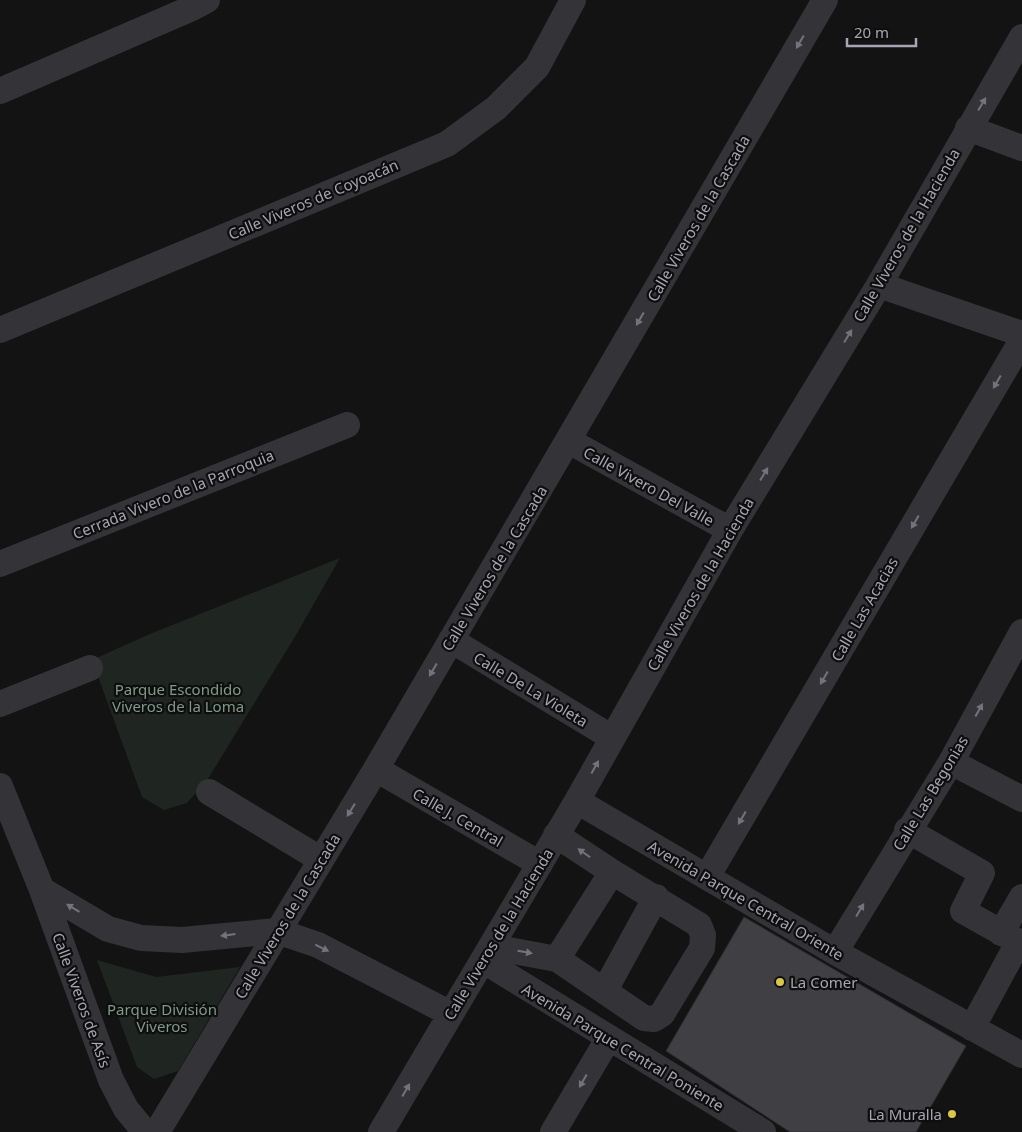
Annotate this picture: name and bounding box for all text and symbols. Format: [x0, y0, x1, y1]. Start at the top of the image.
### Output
scale bar [847, 15, 916, 47]
text: 20 m [854, 22, 889, 42]
one-way arrow [796, 36, 805, 49]
one-way arrow [978, 98, 987, 111]
street label: Calle Viveros de la Cascada [642, 131, 754, 305]
street label: Calle Viveros de la Hacienda [848, 145, 964, 325]
street label: Calle Viveros de Coyoacán [225, 154, 401, 244]
one-way arrow [635, 312, 644, 326]
one-way arrow [843, 329, 852, 342]
one-way arrow [993, 375, 1002, 389]
street label: Calle Vivero Del Valle [580, 442, 718, 530]
street label: Cerrada Vivero de la Parroquia [70, 444, 276, 544]
one-way arrow [759, 468, 768, 481]
street label: Calle Viveros de la Cascada [437, 482, 551, 654]
street label: Calle Viveros de la Hacienda [642, 494, 758, 674]
one-way arrow [911, 516, 920, 529]
street label: Calle Las Acacias [826, 553, 902, 665]
street label: Calle De La Violeta [470, 647, 592, 731]
one-way arrow [429, 664, 438, 677]
one-way arrow [820, 671, 829, 684]
park label: Parque Escondido Viveros de la Loma [112, 679, 244, 716]
one-way arrow [975, 703, 983, 718]
street label: Calle Las Begonias [888, 732, 972, 854]
one-way arrow [591, 760, 599, 774]
street label: Calle J. Central [409, 783, 507, 851]
one-way arrow [346, 804, 355, 817]
one-way arrow [738, 810, 746, 825]
street label: Calle Viveros de la Cascada [230, 830, 344, 1002]
street label: Avenida Parque Central Oriente [645, 836, 847, 964]
street label: Calle Viveros de la Hacienda [439, 845, 557, 1023]
one-way arrow [577, 848, 591, 858]
one-way arrow [855, 903, 864, 916]
one-way arrow [66, 904, 79, 913]
street label: Calle Viveros de Asís [48, 930, 116, 1070]
one-way arrow [220, 931, 236, 939]
one-way arrow [315, 943, 330, 952]
one-way arrow [517, 949, 533, 957]
place label: La Comer [790, 972, 857, 992]
marker: La Comer [774, 976, 786, 988]
street label: Avenida Parque Central Poniente [518, 979, 728, 1115]
park label: Parque División Viveros [107, 999, 217, 1036]
one-way arrow [579, 1074, 588, 1087]
one-way arrow [402, 1083, 411, 1097]
place label: La Muralla [868, 1104, 942, 1124]
marker: La Muralla [946, 1108, 958, 1120]

